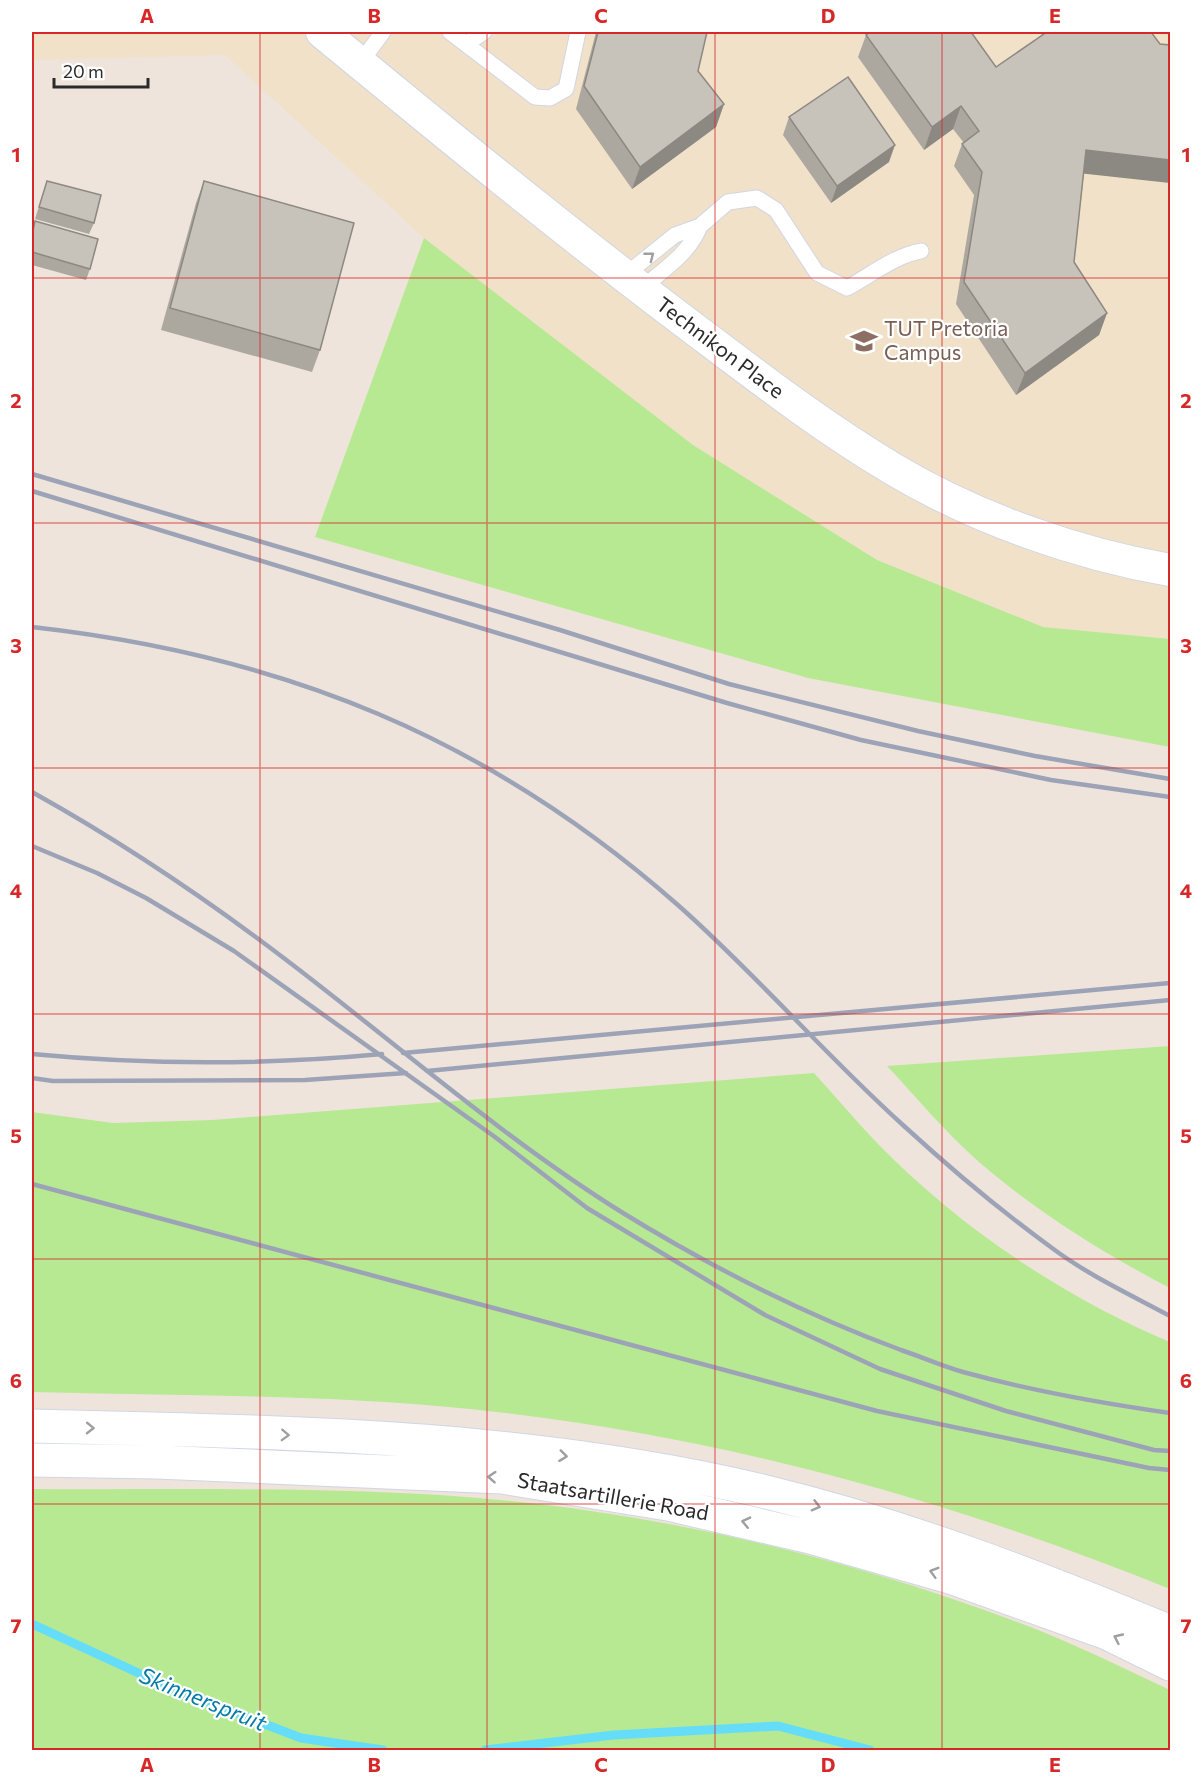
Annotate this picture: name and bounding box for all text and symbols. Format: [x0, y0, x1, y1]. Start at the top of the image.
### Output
text: A [140, 3, 154, 27]
text: B [367, 3, 381, 27]
text: C [594, 3, 608, 27]
text: D [821, 3, 835, 27]
text: E [1049, 3, 1061, 27]
scale bar [54, 51, 148, 89]
text: 20 m [63, 60, 104, 82]
text: 1 [11, 142, 21, 166]
text: 1 [1181, 142, 1191, 166]
one-way arrow [643, 252, 654, 263]
street label: Technikon Place [652, 291, 790, 403]
place label: TUT Pretoria Campus [884, 315, 1008, 364]
school or university icon: TUT Pretoria Campus [849, 326, 879, 356]
text: 2 [10, 388, 22, 412]
text: 2 [1180, 388, 1192, 412]
text: 3 [10, 633, 22, 657]
text: 3 [1180, 633, 1192, 657]
text: 4 [10, 878, 22, 902]
text: 4 [1180, 878, 1192, 902]
text: 5 [10, 1123, 22, 1147]
text: 5 [1180, 1123, 1192, 1147]
text: 6 [10, 1368, 22, 1392]
text: 6 [1180, 1368, 1192, 1392]
one-way arrow [85, 1421, 94, 1434]
one-way arrow [280, 1428, 289, 1441]
one-way arrow [558, 1449, 567, 1462]
street label: Staatsartillerie Road [516, 1466, 711, 1525]
one-way arrow [488, 1471, 497, 1484]
one-way arrow [810, 1499, 821, 1511]
one-way arrow [741, 1517, 751, 1530]
one-way arrow [929, 1567, 939, 1580]
text: 7 [11, 1613, 22, 1637]
text: 7 [1181, 1613, 1192, 1637]
one-way arrow [1113, 1634, 1124, 1646]
water label: Skinnerspruit [136, 1661, 271, 1737]
text: A [140, 1752, 154, 1776]
text: B [367, 1752, 381, 1776]
text: C [594, 1752, 608, 1776]
text: D [821, 1752, 835, 1776]
text: E [1049, 1752, 1061, 1776]

